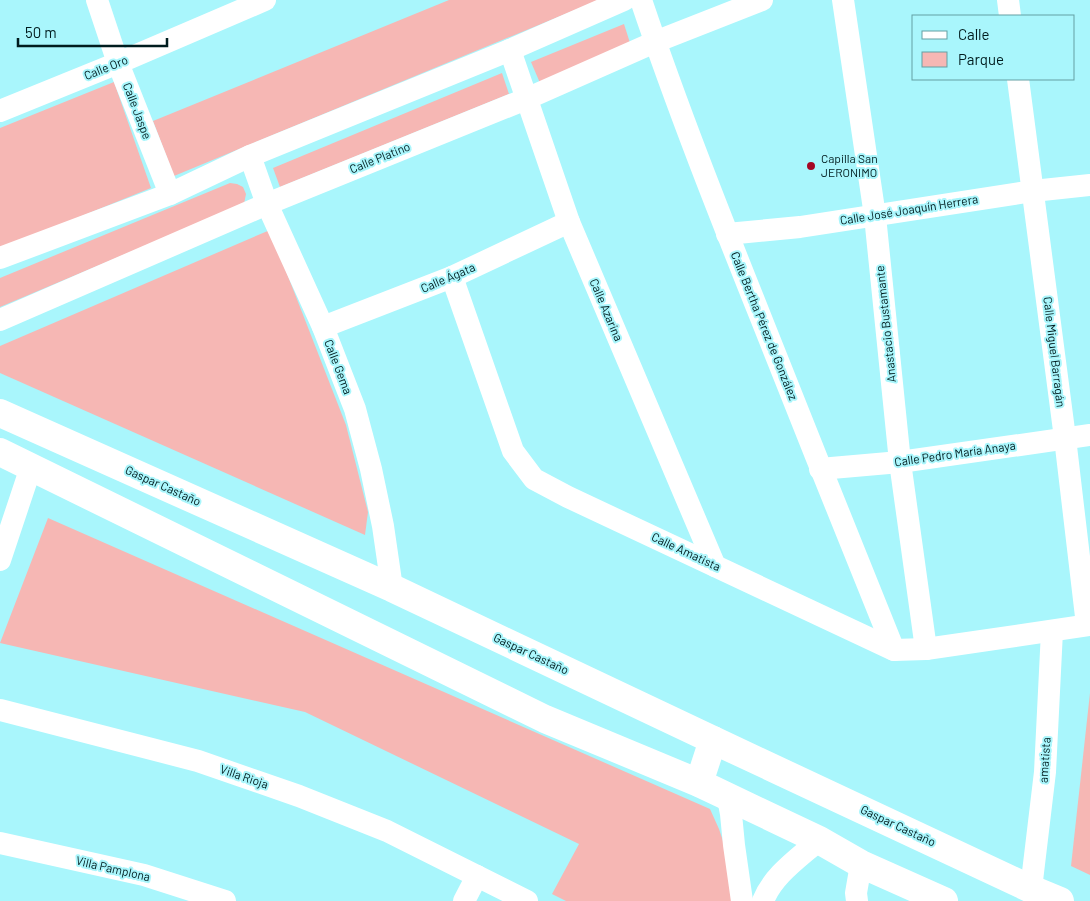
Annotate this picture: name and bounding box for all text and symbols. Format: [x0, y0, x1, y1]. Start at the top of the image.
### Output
scale bar [18, 15, 166, 47]
legend [912, 15, 1075, 80]
text: 50 m [25, 23, 57, 41]
text: Calle [958, 25, 990, 43]
text: Parque [958, 50, 1004, 68]
street label: Calle Oro [82, 52, 130, 82]
street label: Calle Jaspe [121, 80, 155, 141]
street label: Calle Platino [347, 139, 412, 176]
place label: Capilla San JERONIMO [821, 151, 878, 179]
marker: Capilla San JERONIMO [805, 160, 817, 172]
street label: Calle José Joaquín Herrera [839, 191, 979, 227]
street label: Calle Bertha Pérez de González [729, 249, 801, 402]
street label: Calle Ágata [418, 259, 477, 295]
street label: Anastacio Bustamante [872, 265, 898, 383]
street label: Calle Azarina [587, 276, 626, 343]
street label: Calle Miguel Barragán [1041, 296, 1069, 408]
street label: Calle Gema [322, 337, 356, 396]
street label: Calle Pedro María Anaya [893, 438, 1016, 468]
street label: Gaspar Castaño [123, 462, 203, 508]
street label: Calle Amatista [650, 529, 723, 573]
street label: Gaspar Castaño [492, 630, 571, 677]
street label: amatista [1035, 737, 1053, 783]
street label: Villa Rioja [218, 761, 270, 791]
street label: Gaspar Castaño [859, 802, 938, 849]
street label: Villa Pamplona [75, 853, 152, 883]

